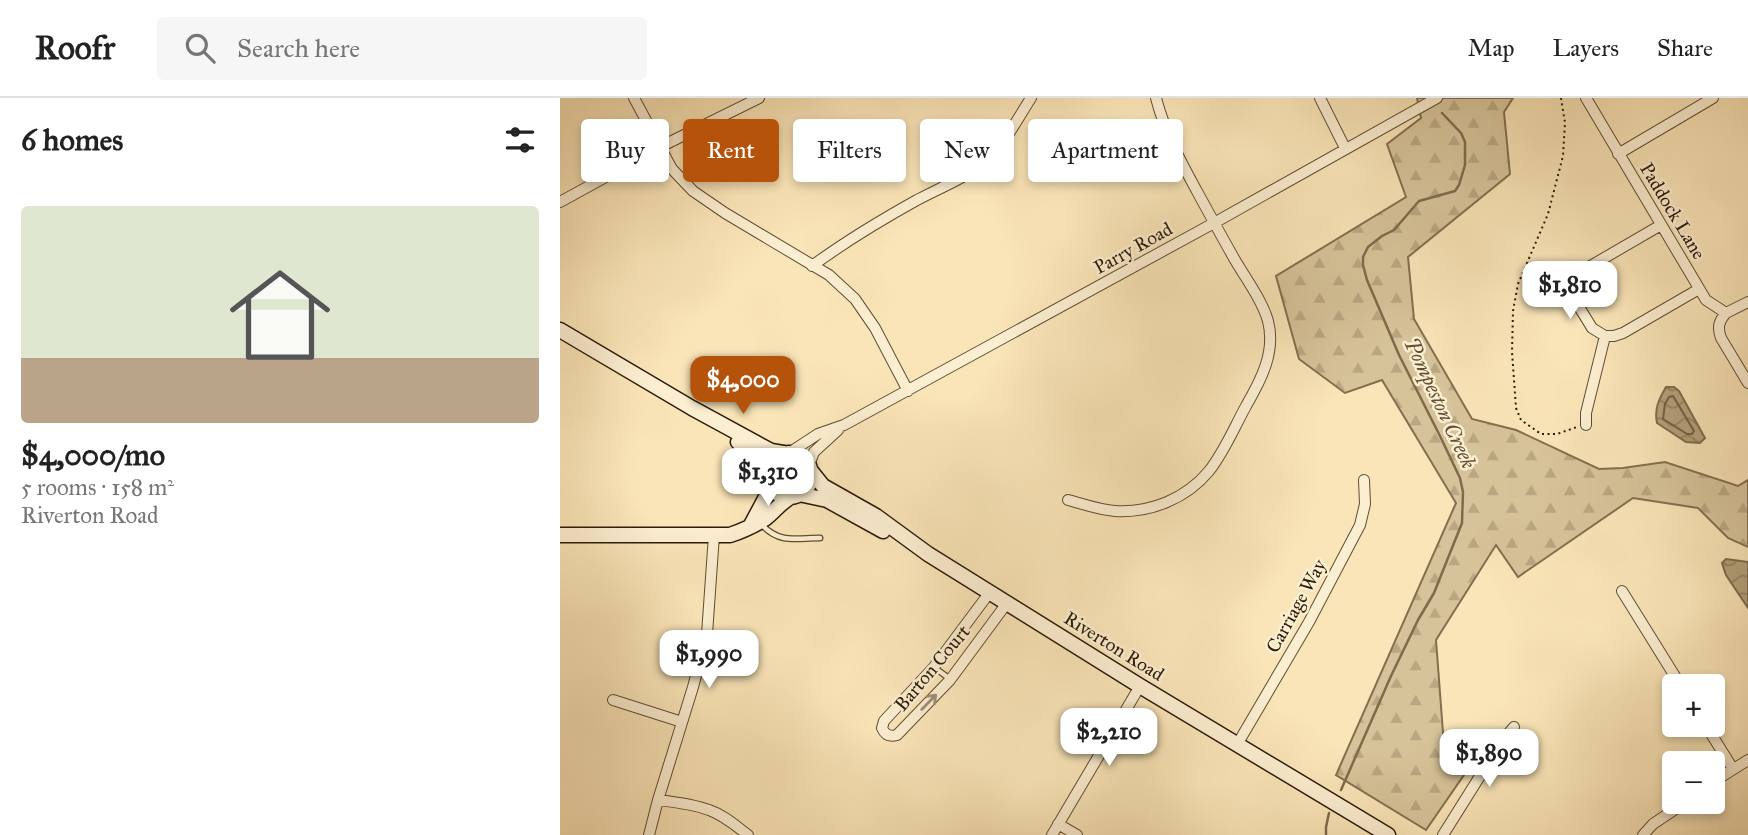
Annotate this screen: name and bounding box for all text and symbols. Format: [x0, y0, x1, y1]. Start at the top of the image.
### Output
search box [157, 17, 647, 80]
text: Roofr [35, 28, 115, 68]
icon: search [181, 29, 219, 67]
text: Search here [237, 32, 360, 64]
text: Map [1468, 33, 1515, 63]
text: Layers [1553, 33, 1619, 63]
text: Share [1657, 33, 1713, 63]
chip: Buy [581, 119, 669, 182]
chip: Rent [683, 119, 779, 182]
chip: Filters [793, 119, 906, 182]
chip: New [920, 119, 1014, 182]
chip: Apartment [1028, 119, 1183, 182]
icon: filters [501, 121, 539, 159]
text: 6 homes [21, 122, 123, 158]
street label: Paddock Lane [1635, 159, 1711, 264]
street label: Parry Road [1090, 217, 1177, 279]
icon: home [217, 252, 343, 378]
pin: $1,810 [1513, 262, 1627, 321]
text: $1,810 [1538, 270, 1602, 298]
water label: Pompeston Creek [1398, 333, 1482, 473]
pin: $4,000 [686, 356, 800, 416]
text: $4,000 [706, 365, 780, 393]
text: $4,000/mo [21, 437, 165, 473]
pin: $1,310 [711, 448, 825, 508]
text: $1,310 [738, 457, 798, 485]
text: 5 rooms · 158 m² [21, 473, 174, 501]
text: Riverton Road [21, 501, 159, 529]
street label: Carriage Way [1261, 554, 1332, 657]
street label: Riverton Road [1060, 606, 1169, 686]
street label: Barton Court [889, 620, 975, 716]
pin: $1,990 [652, 630, 766, 690]
text: $1,990 [676, 639, 742, 667]
map controls [1662, 674, 1725, 814]
button: + [1662, 674, 1725, 737]
one-way arrow [921, 694, 938, 711]
pin: $2,210 [1052, 708, 1166, 768]
text: $2,210 [1076, 717, 1142, 745]
pin: $1,890 [1432, 730, 1546, 789]
text: $1,890 [1456, 738, 1522, 766]
button: − [1662, 751, 1725, 814]

